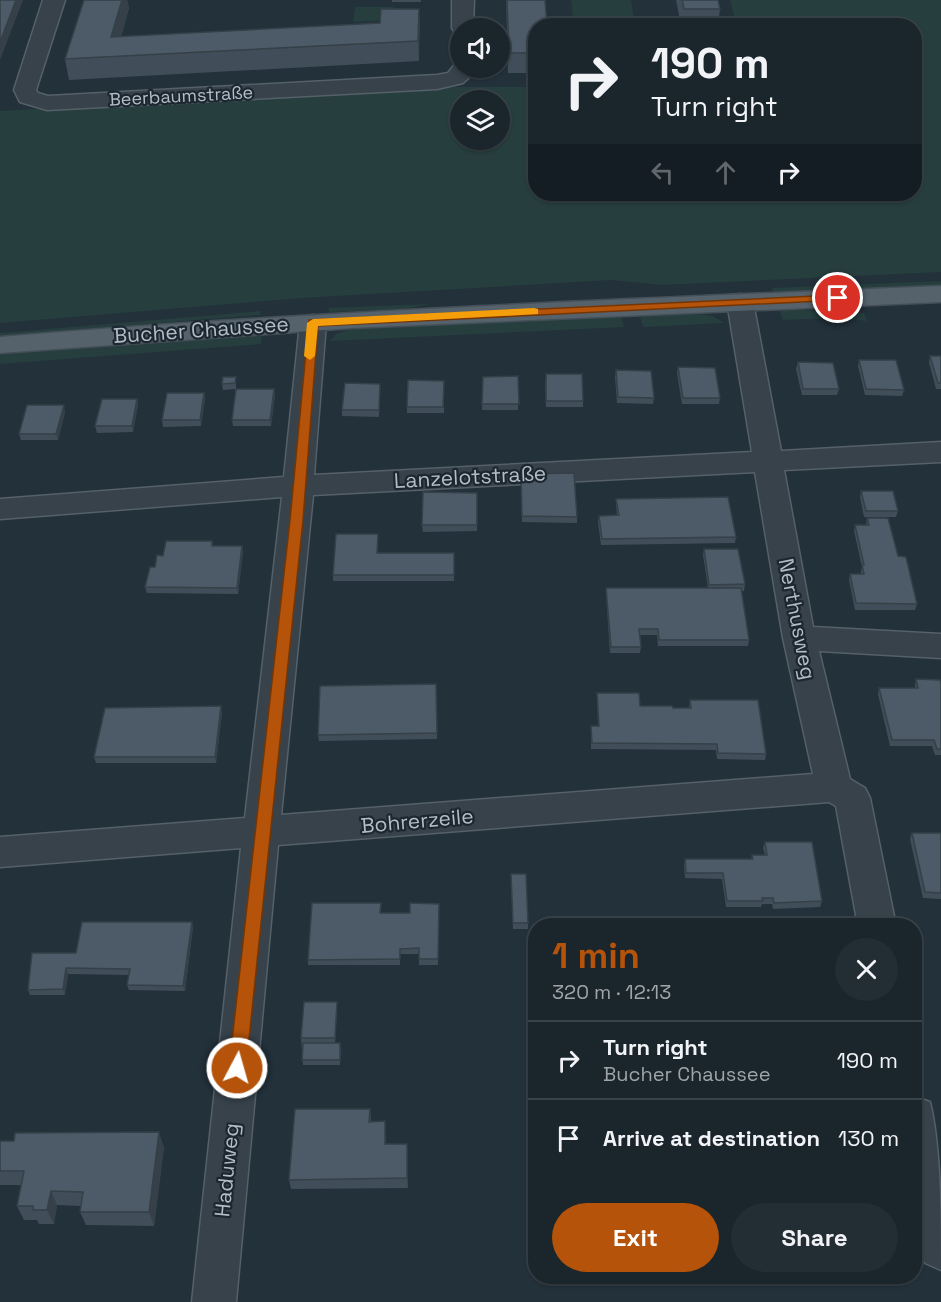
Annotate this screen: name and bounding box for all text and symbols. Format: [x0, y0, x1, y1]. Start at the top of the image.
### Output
map controls [450, 18, 510, 150]
button: sound [450, 18, 510, 78]
text: 190 m [651, 37, 770, 90]
icon: right [552, 42, 630, 120]
street label: Beerbaumstraße [108, 80, 254, 111]
text: Turn right [651, 89, 778, 124]
button: layers [450, 90, 510, 150]
icon: left [646, 156, 679, 189]
icon: ahead [709, 156, 742, 189]
icon: right [772, 156, 805, 189]
pin [812, 272, 863, 323]
icon: arrive [821, 281, 854, 314]
street label: Bucher Chaussee [112, 310, 290, 349]
street label: Lanzelotstraße [393, 459, 547, 494]
street label: Nerthusweg [773, 556, 822, 682]
street label: Bohrerzeile [359, 802, 475, 839]
text: 1 min [552, 933, 640, 979]
button: close [835, 938, 898, 1001]
text: 320 m · 12:13 [552, 979, 671, 1005]
text: Turn right [603, 1033, 708, 1061]
position arrow [205, 1036, 269, 1100]
icon: right [552, 1044, 585, 1077]
text: 190 m [837, 1046, 898, 1074]
text: Bucher Chaussee [603, 1061, 771, 1087]
street label: Haduweg [208, 1122, 245, 1218]
icon: arrive [552, 1122, 585, 1155]
text: Arrive at destination [603, 1124, 820, 1152]
text: 130 m [838, 1124, 899, 1152]
button: Exit [552, 1203, 719, 1272]
button: Share [731, 1203, 898, 1272]

